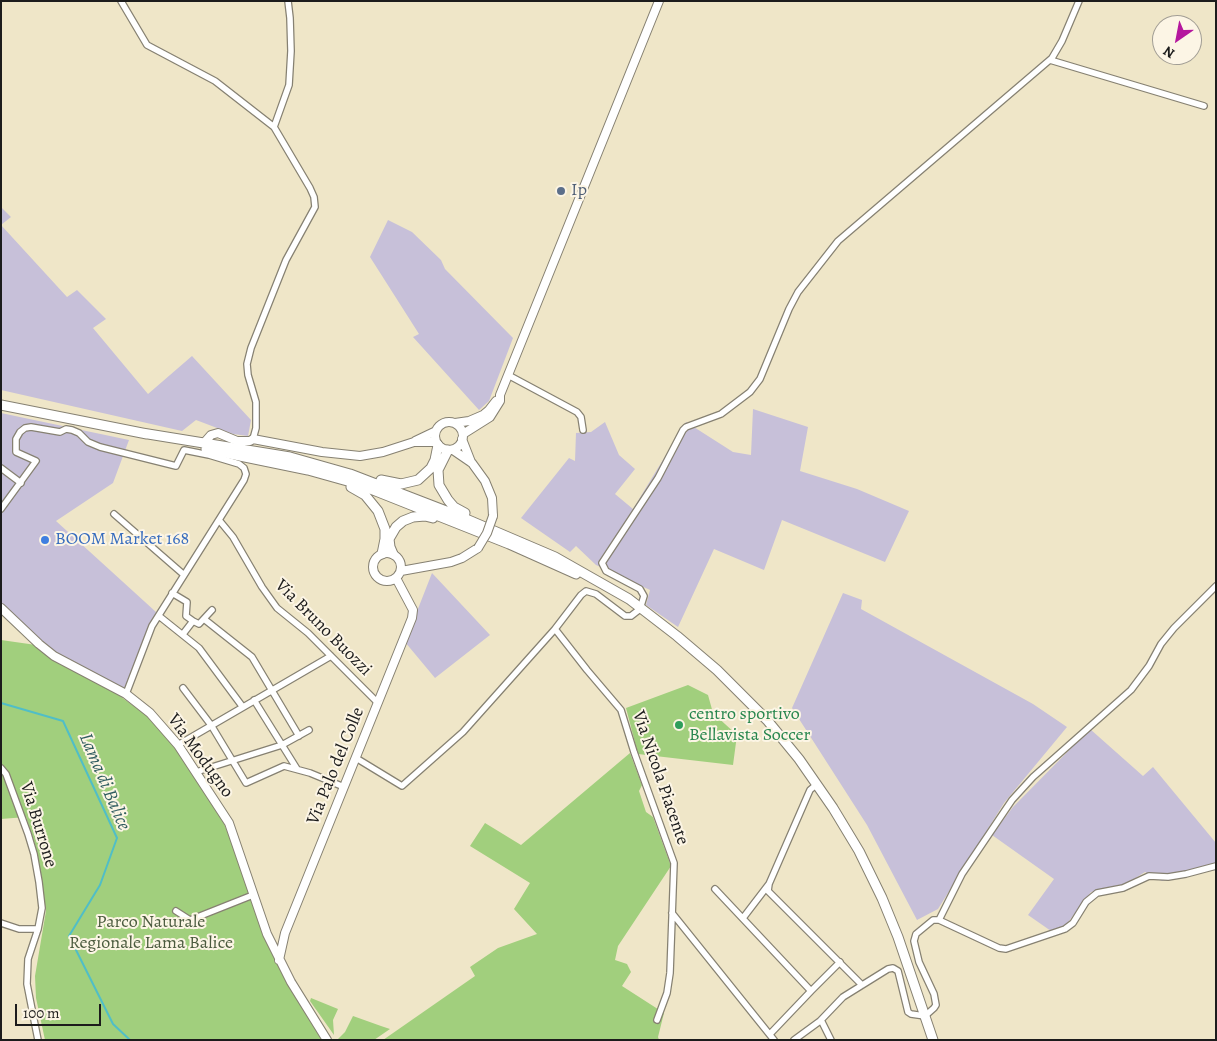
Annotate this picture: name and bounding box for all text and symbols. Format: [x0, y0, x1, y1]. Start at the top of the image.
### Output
north arrow [1152, 15, 1202, 65]
text: N [1160, 41, 1179, 63]
place label: Ip [571, 180, 587, 202]
marker: Ip [555, 185, 567, 197]
place label: BOOM Market 168 [55, 529, 189, 551]
marker: BOOM Market 168 [39, 534, 51, 546]
street label: Via Bruno Buozzi [270, 575, 376, 681]
street label: Via Palo del Colle [303, 704, 369, 828]
place label: centro sportivo Bellavista Soccer [689, 704, 810, 746]
street label: Via Nicola Piacente [627, 708, 693, 848]
street label: Via Modugno [162, 710, 238, 802]
marker: centro sportivo Bellavista Soccer [673, 719, 685, 731]
water label: Lama di Balice [73, 730, 135, 834]
street label: Via Burrone [15, 780, 61, 870]
park label: Parco Naturale Regionale Lama Balice [69, 912, 233, 954]
scale bar [18, 994, 104, 1026]
text: 100 m [23, 1003, 60, 1023]

